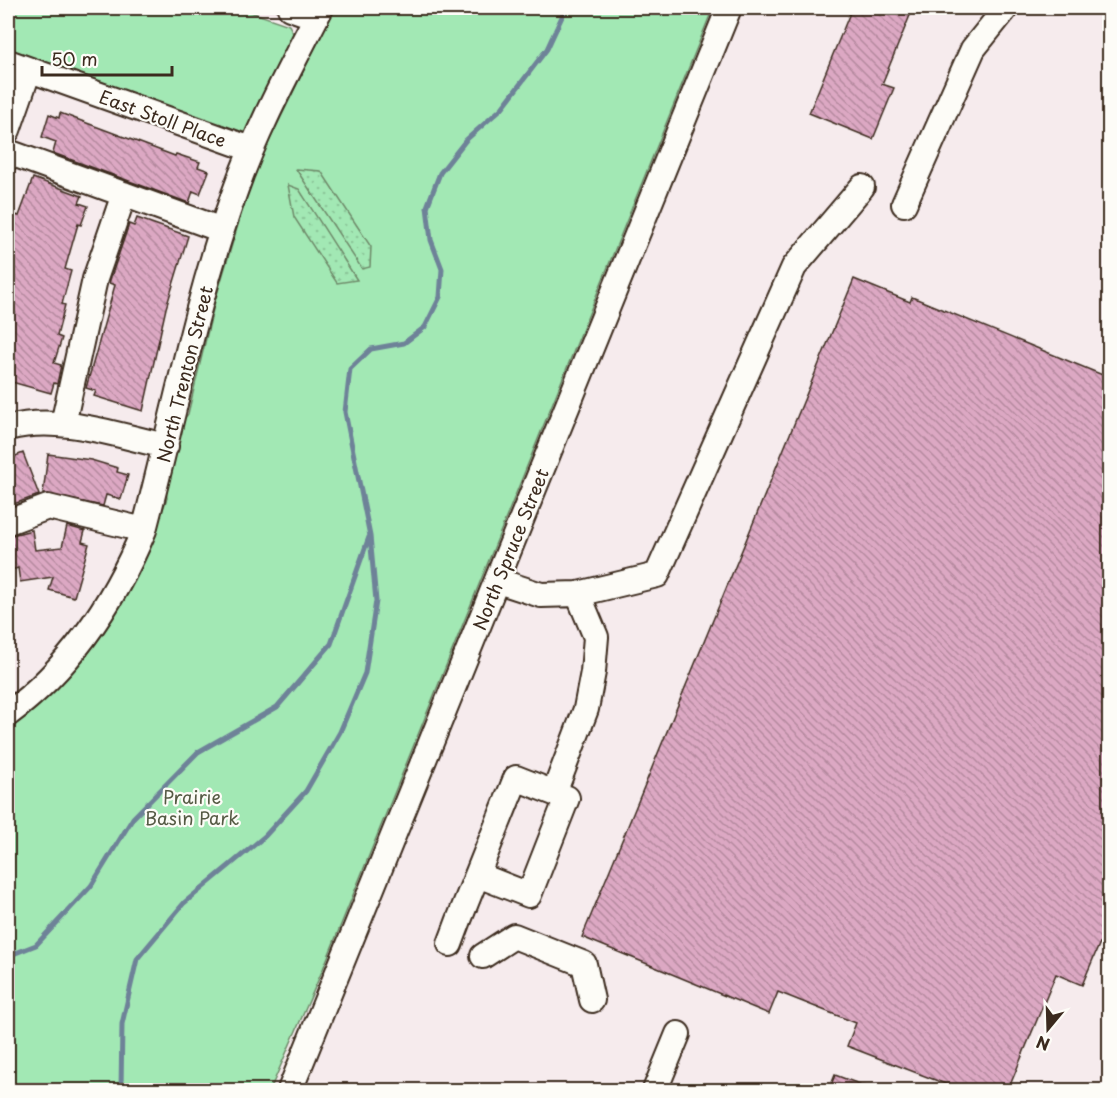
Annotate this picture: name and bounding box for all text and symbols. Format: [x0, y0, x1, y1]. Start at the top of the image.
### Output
scale bar [42, 39, 172, 77]
text: 50 m [51, 45, 98, 72]
street label: East Stoll Place [96, 83, 230, 153]
street label: North Trenton Street [149, 283, 219, 465]
street label: North Spruce Street [465, 464, 555, 634]
park label: Prairie Basin Park [145, 783, 239, 831]
north arrow [1018, 999, 1078, 1059]
text: N [1033, 1031, 1053, 1058]

